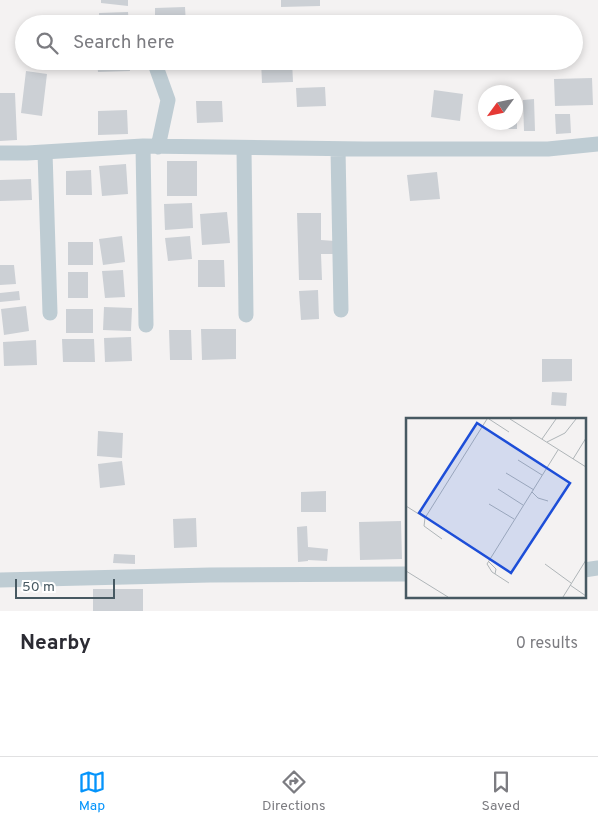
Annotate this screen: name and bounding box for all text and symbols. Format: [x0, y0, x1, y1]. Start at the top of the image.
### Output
search box [15, 15, 583, 70]
icon: search [33, 29, 61, 57]
text: Search here [73, 31, 175, 55]
north arrow [478, 85, 523, 130]
inset map [406, 418, 586, 598]
scale bar [15, 576, 115, 599]
text: 50 m [22, 579, 55, 596]
text: Nearby [20, 630, 91, 657]
text: 0 results [516, 634, 578, 654]
tab: Map [78, 768, 106, 815]
tab: Directions [262, 768, 326, 815]
tab: Saved [482, 768, 520, 815]

